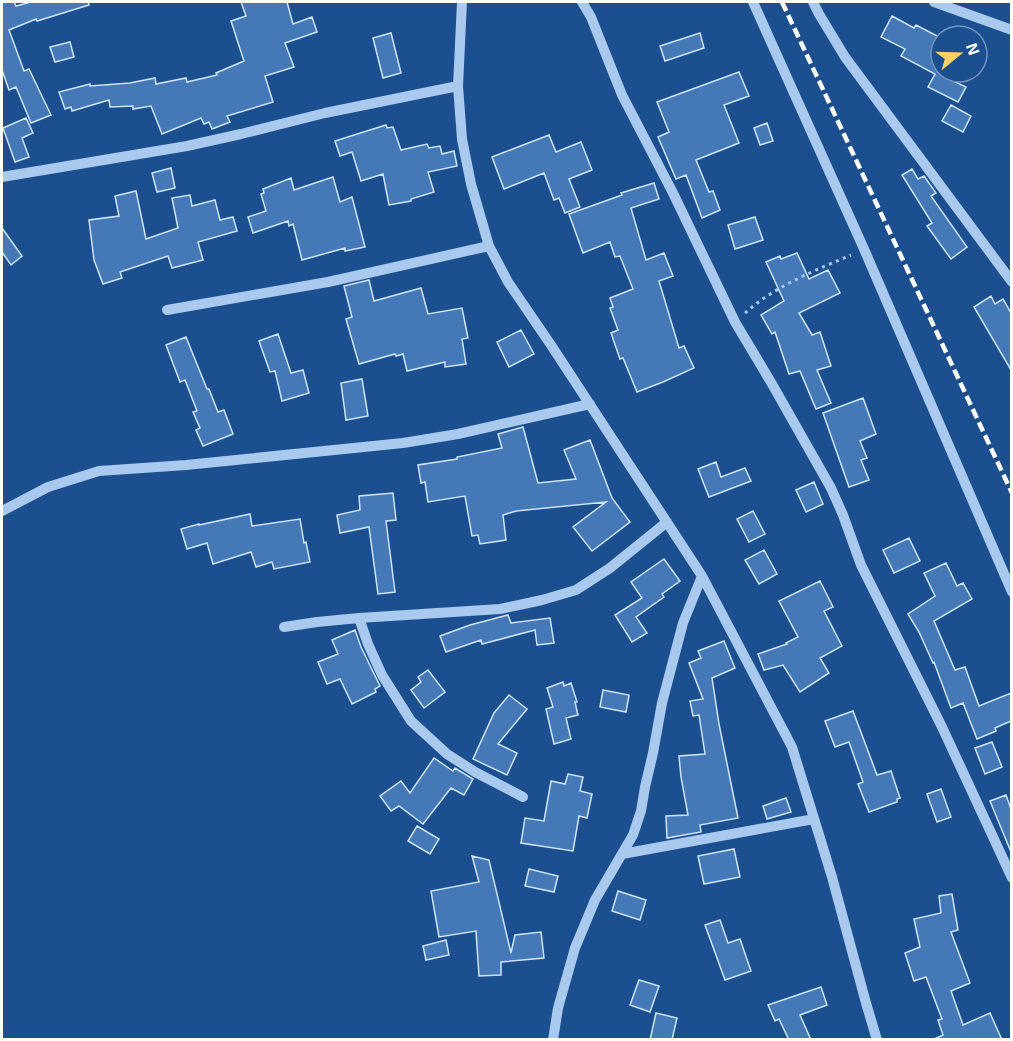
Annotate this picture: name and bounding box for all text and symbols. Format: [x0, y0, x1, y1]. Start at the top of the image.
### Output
north arrow [929, 24, 989, 84]
text: N [963, 40, 985, 58]

